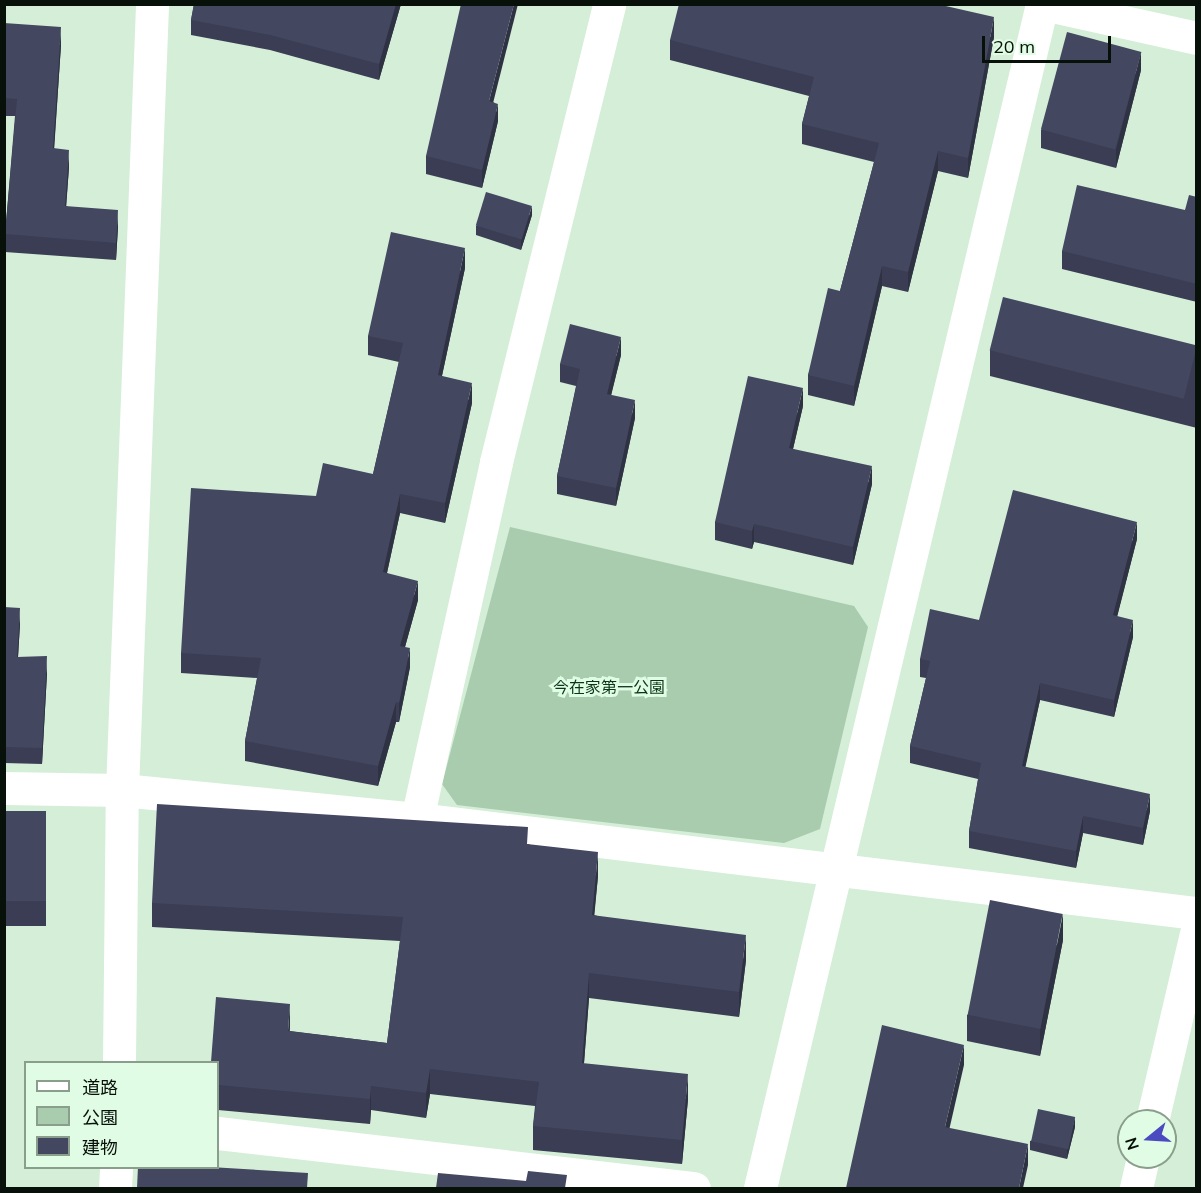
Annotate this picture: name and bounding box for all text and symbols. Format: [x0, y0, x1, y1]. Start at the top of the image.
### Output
scale bar [985, 24, 1114, 62]
text: 20 m [993, 35, 1035, 58]
park label: 今在家第一公園 [553, 677, 665, 697]
legend [24, 1061, 219, 1169]
text: 道路 [82, 1076, 118, 1099]
text: 公園 [82, 1106, 118, 1129]
north arrow [1117, 1109, 1177, 1169]
text: N [1120, 1135, 1143, 1153]
text: 建物 [82, 1136, 118, 1159]

